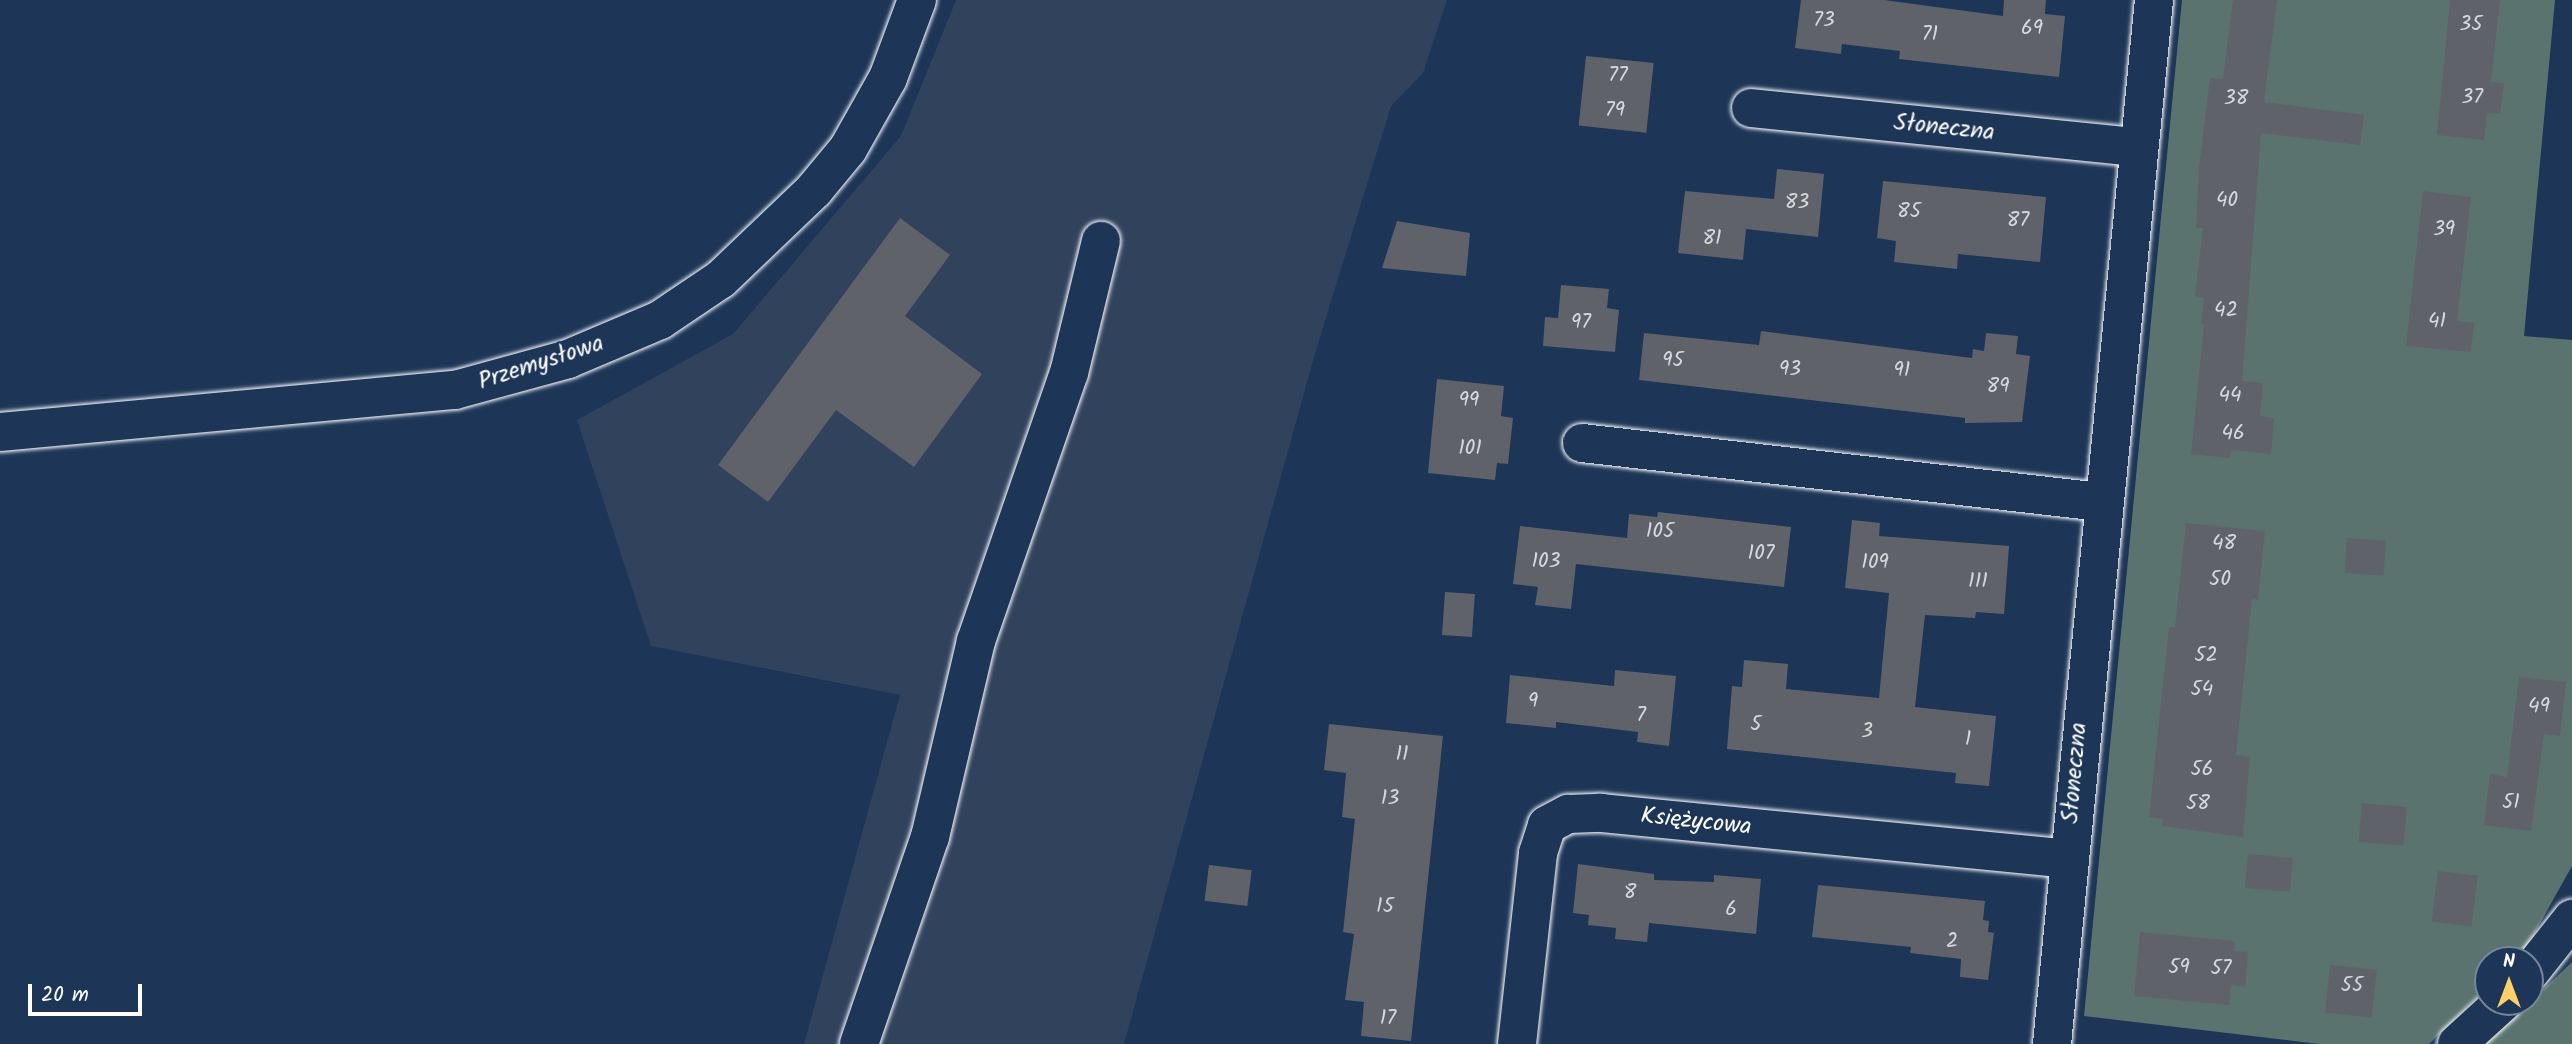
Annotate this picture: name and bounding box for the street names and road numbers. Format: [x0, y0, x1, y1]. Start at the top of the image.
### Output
street label: Słoneczna [1892, 108, 1996, 148]
street label: Przemysłowa [475, 329, 607, 397]
street label: Słoneczna [2056, 721, 2094, 825]
street label: Księżycowa [1639, 802, 1753, 842]

